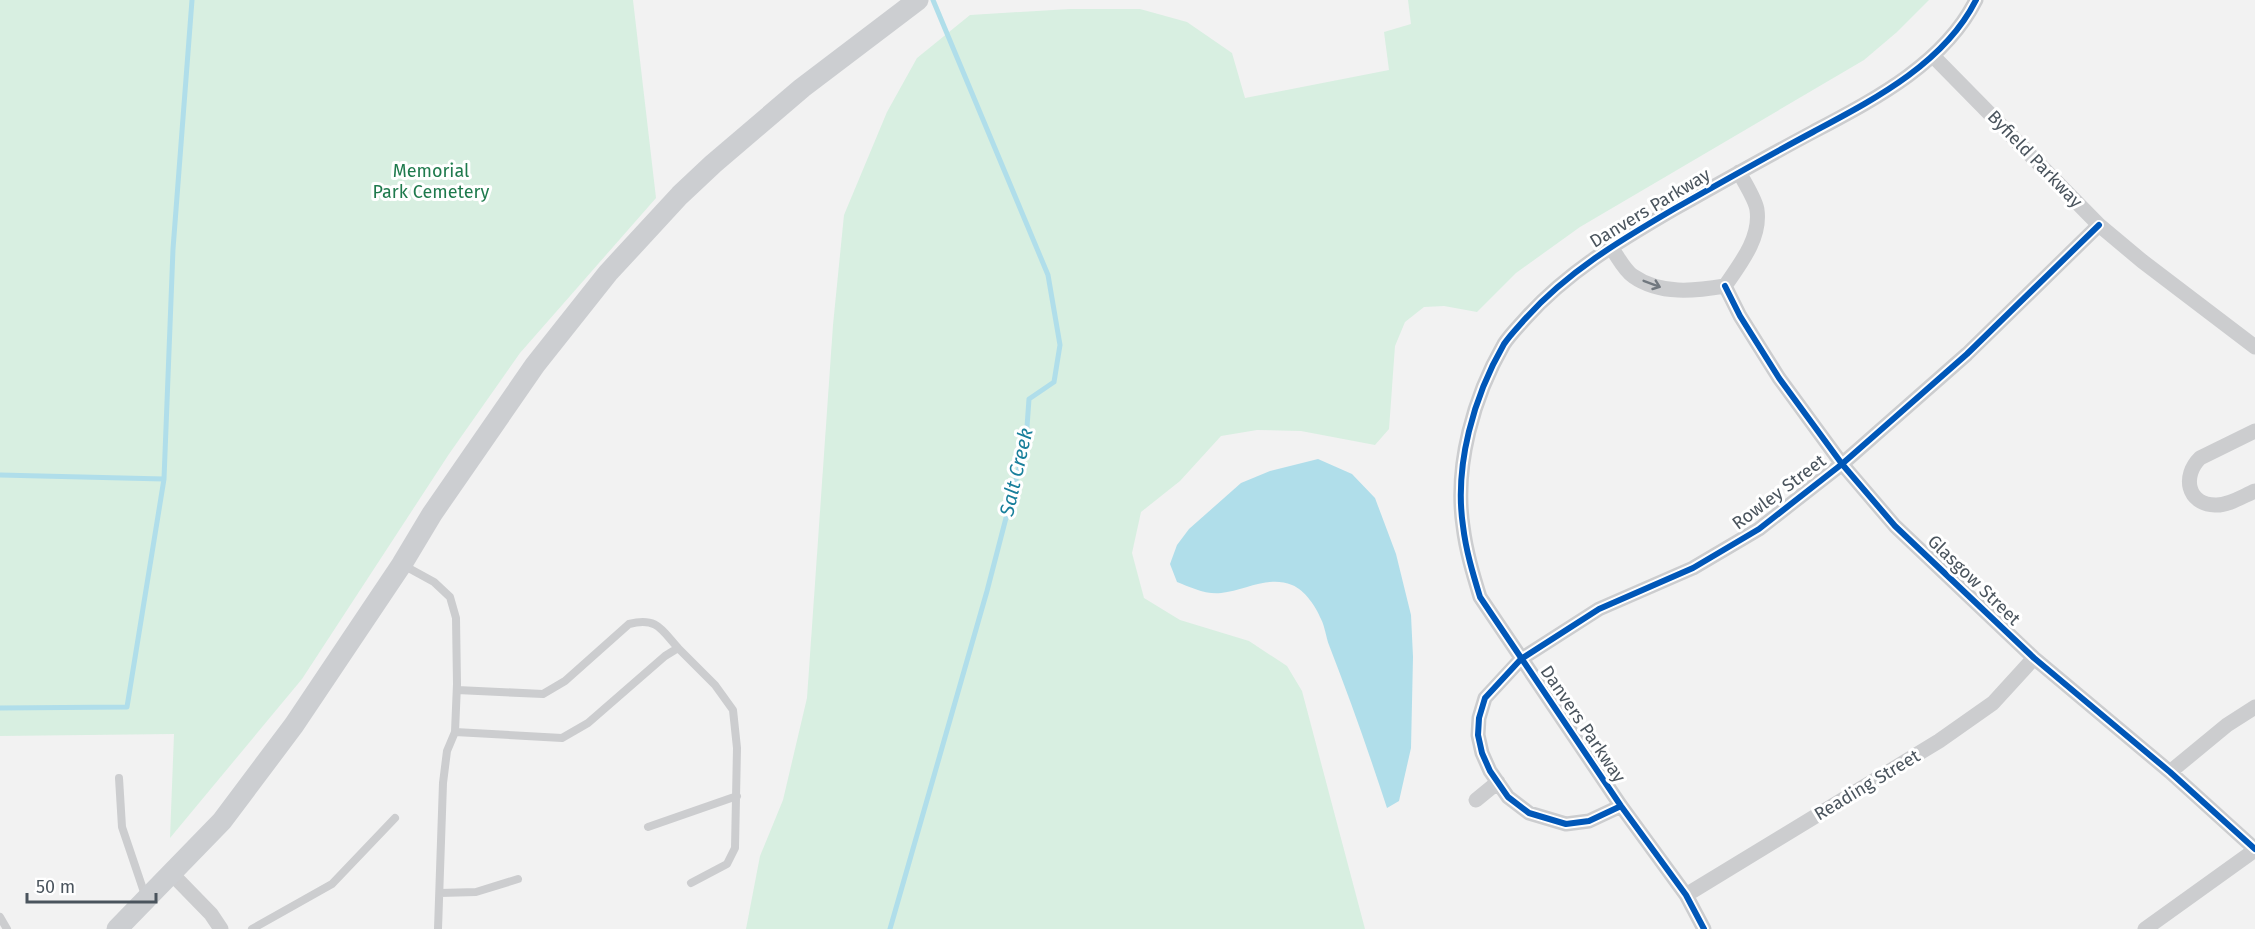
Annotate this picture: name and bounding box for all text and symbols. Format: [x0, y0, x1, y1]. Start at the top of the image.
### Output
street label: Byfield Parkway [1983, 106, 2087, 212]
park label: Memorial Park Cemetery [373, 160, 490, 203]
street label: Danvers Parkway [1586, 163, 1714, 253]
one-way arrow [1642, 279, 1661, 290]
water label: Salt Creek [994, 426, 1038, 519]
street label: Rowley Street [1728, 449, 1831, 534]
street label: Glasgow Street [1923, 530, 2025, 630]
street label: Danvers Parkway [1536, 661, 1630, 787]
street label: Reading Street [1810, 745, 1924, 825]
scale bar [27, 866, 156, 904]
text: 50 m [36, 876, 75, 898]

